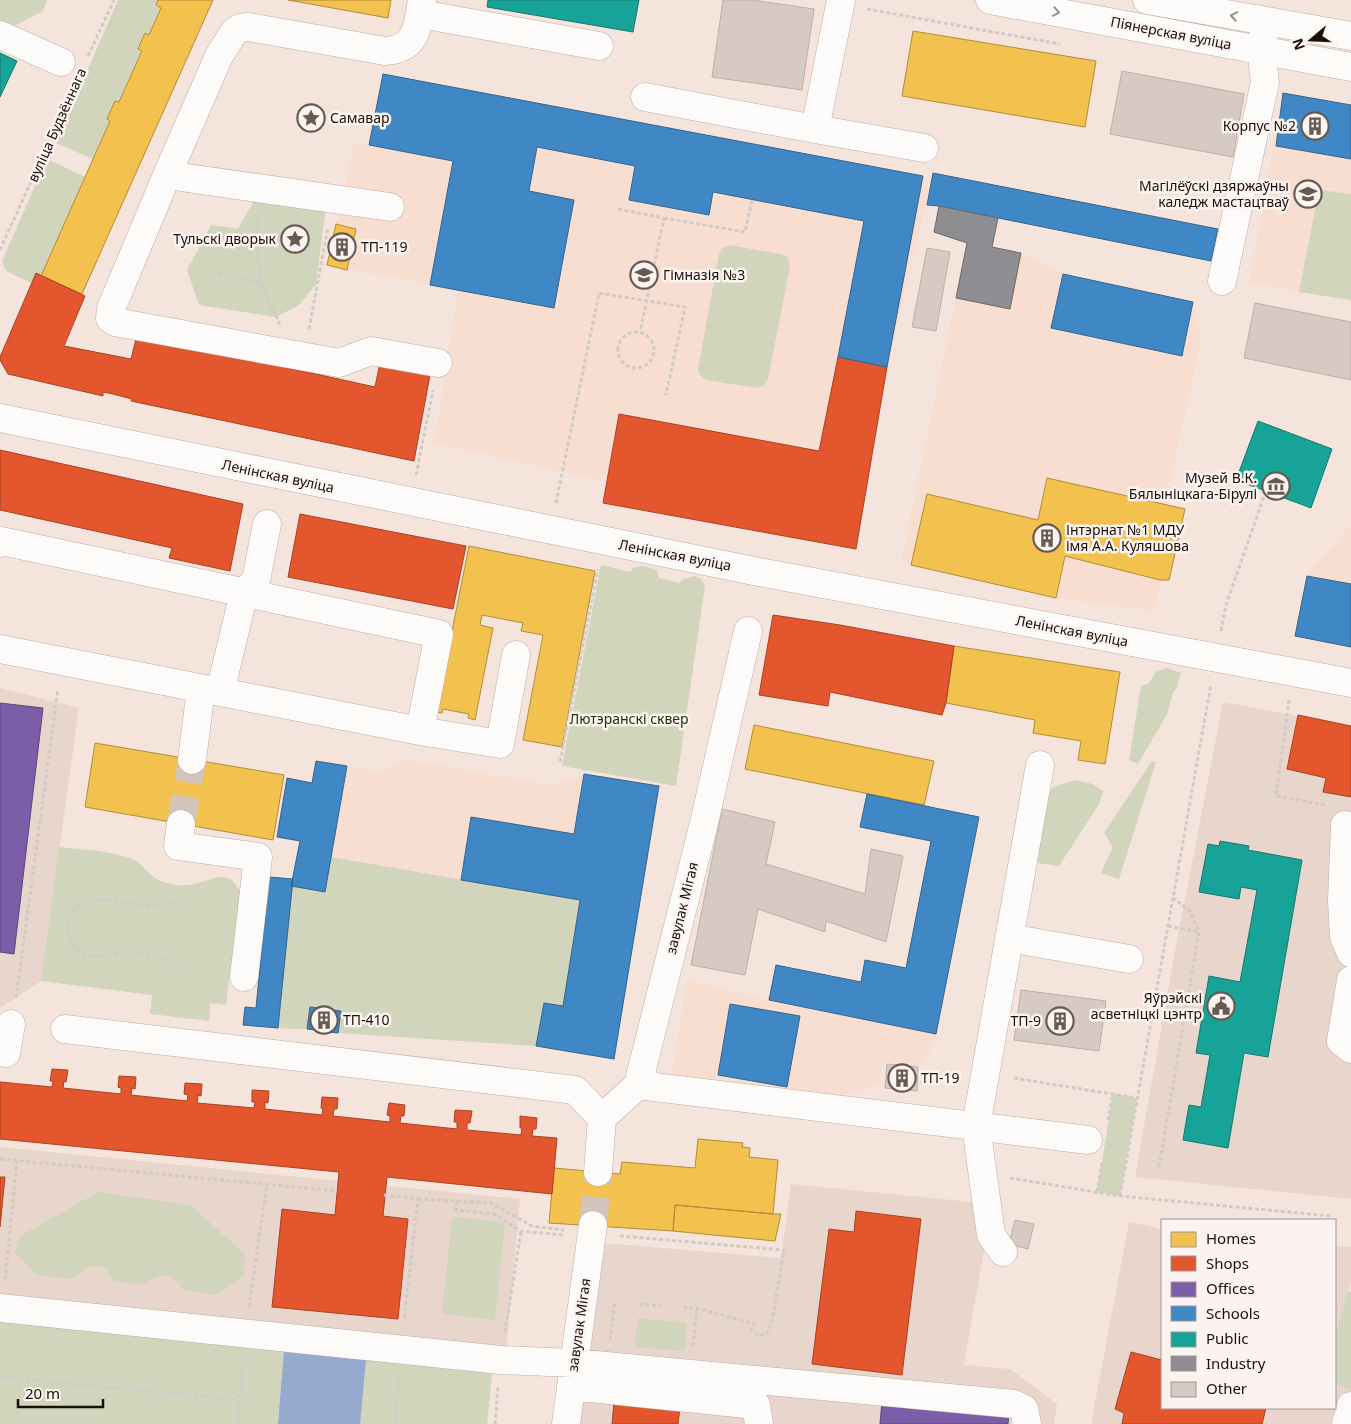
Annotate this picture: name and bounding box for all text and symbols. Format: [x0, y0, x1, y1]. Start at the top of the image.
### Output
one-way arrow [1051, 6, 1060, 16]
street label: Піянерская вуліца [1109, 11, 1233, 54]
one-way arrow [1230, 12, 1238, 22]
north arrow [1286, 15, 1336, 65]
text: N [1287, 36, 1309, 53]
street label: вуліца Будзённага [23, 65, 90, 185]
place icon: Самавар [296, 103, 326, 133]
place label: Самавар [330, 108, 389, 127]
building icon: Корпус №2 [1300, 111, 1330, 141]
place label: Корпус №2 [1223, 116, 1296, 135]
place label: Магілёўскі дзяржаўны каледж мастацтваў [1139, 176, 1290, 211]
school or university icon: Магілёўскі дзяржаўны каледж мастацтваў [1293, 179, 1323, 209]
place icon: Тульскі дворык [280, 224, 310, 254]
place label: Тульскі дворык [173, 229, 277, 248]
building icon: ТП-119 [327, 232, 357, 262]
place label: ТП-119 [361, 237, 408, 256]
school or university icon: Гімназія №3 [629, 260, 659, 290]
place label: Гімназія №3 [663, 265, 745, 284]
street label: Ленінская вуліца [220, 454, 336, 497]
place label: Музей В.К. Бялыніцкага-Бірулі [1129, 468, 1257, 503]
museum icon: Музей В.К. Бялыніцкага-Бірулі [1261, 471, 1291, 501]
place label: Інтэрнат №1 МДУ імя А.А. Куляшова [1066, 520, 1189, 555]
building icon: Інтэрнат №1 МДУ імя А.А. Куляшова [1032, 523, 1062, 553]
street label: Ленінская вуліца [617, 534, 733, 575]
street label: Ленінская вуліца [1014, 610, 1130, 651]
park label: Лютэранскі сквер [569, 709, 689, 728]
street label: завулак Мігая [661, 860, 702, 956]
place label: Яўрэйскі асветніцкі цэнтр [1091, 988, 1202, 1023]
public building icon: Яўрэйскі асветніцкі цэнтр [1206, 991, 1236, 1021]
building icon: ТП-410 [309, 1005, 339, 1035]
building icon: ТП-9 [1045, 1006, 1075, 1036]
place label: ТП-410 [343, 1010, 390, 1029]
place label: ТП-9 [1010, 1011, 1041, 1030]
building icon: ТП-19 [887, 1063, 917, 1093]
place label: ТП-19 [921, 1068, 960, 1087]
legend [1161, 1219, 1336, 1409]
text: Homes [1206, 1228, 1256, 1248]
text: Shops [1206, 1253, 1249, 1273]
street label: завулак Мігая [563, 1277, 594, 1373]
text: Offices [1206, 1278, 1255, 1298]
text: Schools [1206, 1303, 1260, 1323]
text: Public [1206, 1328, 1249, 1348]
text: Industry [1206, 1353, 1266, 1373]
scale bar [18, 1376, 102, 1408]
text: Other [1206, 1378, 1247, 1398]
text: 20 m [25, 1383, 60, 1403]

